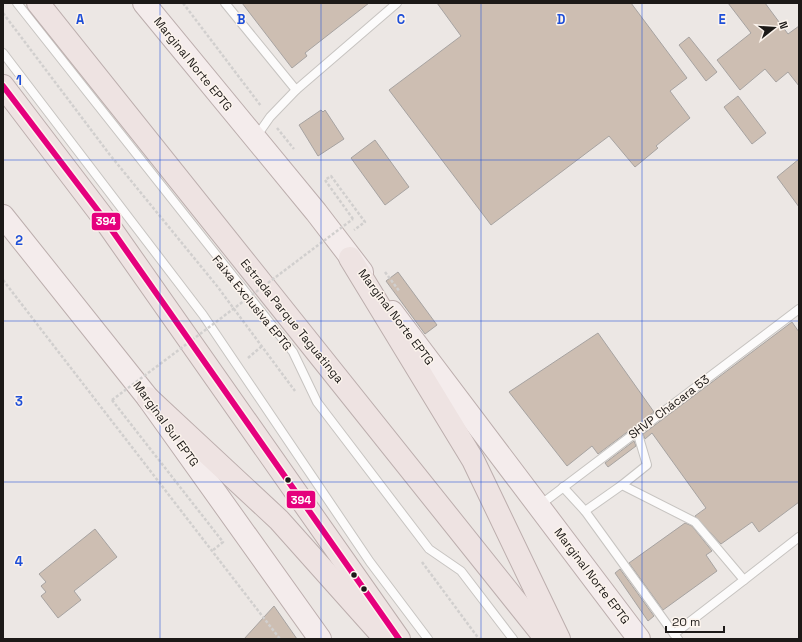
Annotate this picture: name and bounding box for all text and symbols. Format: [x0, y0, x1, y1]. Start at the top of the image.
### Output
north arrow [754, 8, 794, 48]
text: A [76, 11, 85, 28]
text: B [237, 11, 246, 28]
text: C [397, 11, 405, 28]
text: D [557, 11, 566, 28]
text: E [718, 11, 726, 28]
street label: Marginal Norte EPTG [150, 14, 236, 114]
text: N [776, 20, 791, 31]
text: 1 [16, 72, 22, 89]
line badge: 394 [91, 212, 121, 231]
text: 394 [96, 214, 116, 228]
text: 2 [15, 232, 23, 249]
street label: Faixa Exclusiva EPTG [209, 252, 295, 354]
street label: Estrada Parque Taguatinga [237, 256, 347, 386]
street label: Marginal Norte EPTG [355, 266, 437, 368]
street label: SHVP Chácara 53 [625, 371, 713, 443]
street label: Marginal Sul EPTG [130, 378, 202, 470]
text: 3 [15, 393, 23, 410]
unlabelled marker [283, 475, 293, 485]
line badge: 394 [286, 490, 316, 509]
text: 394 [291, 493, 311, 507]
street label: Marginal Norte EPTG [551, 525, 633, 627]
text: 4 [15, 553, 23, 570]
unlabelled marker [349, 570, 359, 580]
unlabelled marker [359, 584, 369, 594]
scale bar [666, 608, 724, 634]
text: 20 m [672, 614, 700, 630]

